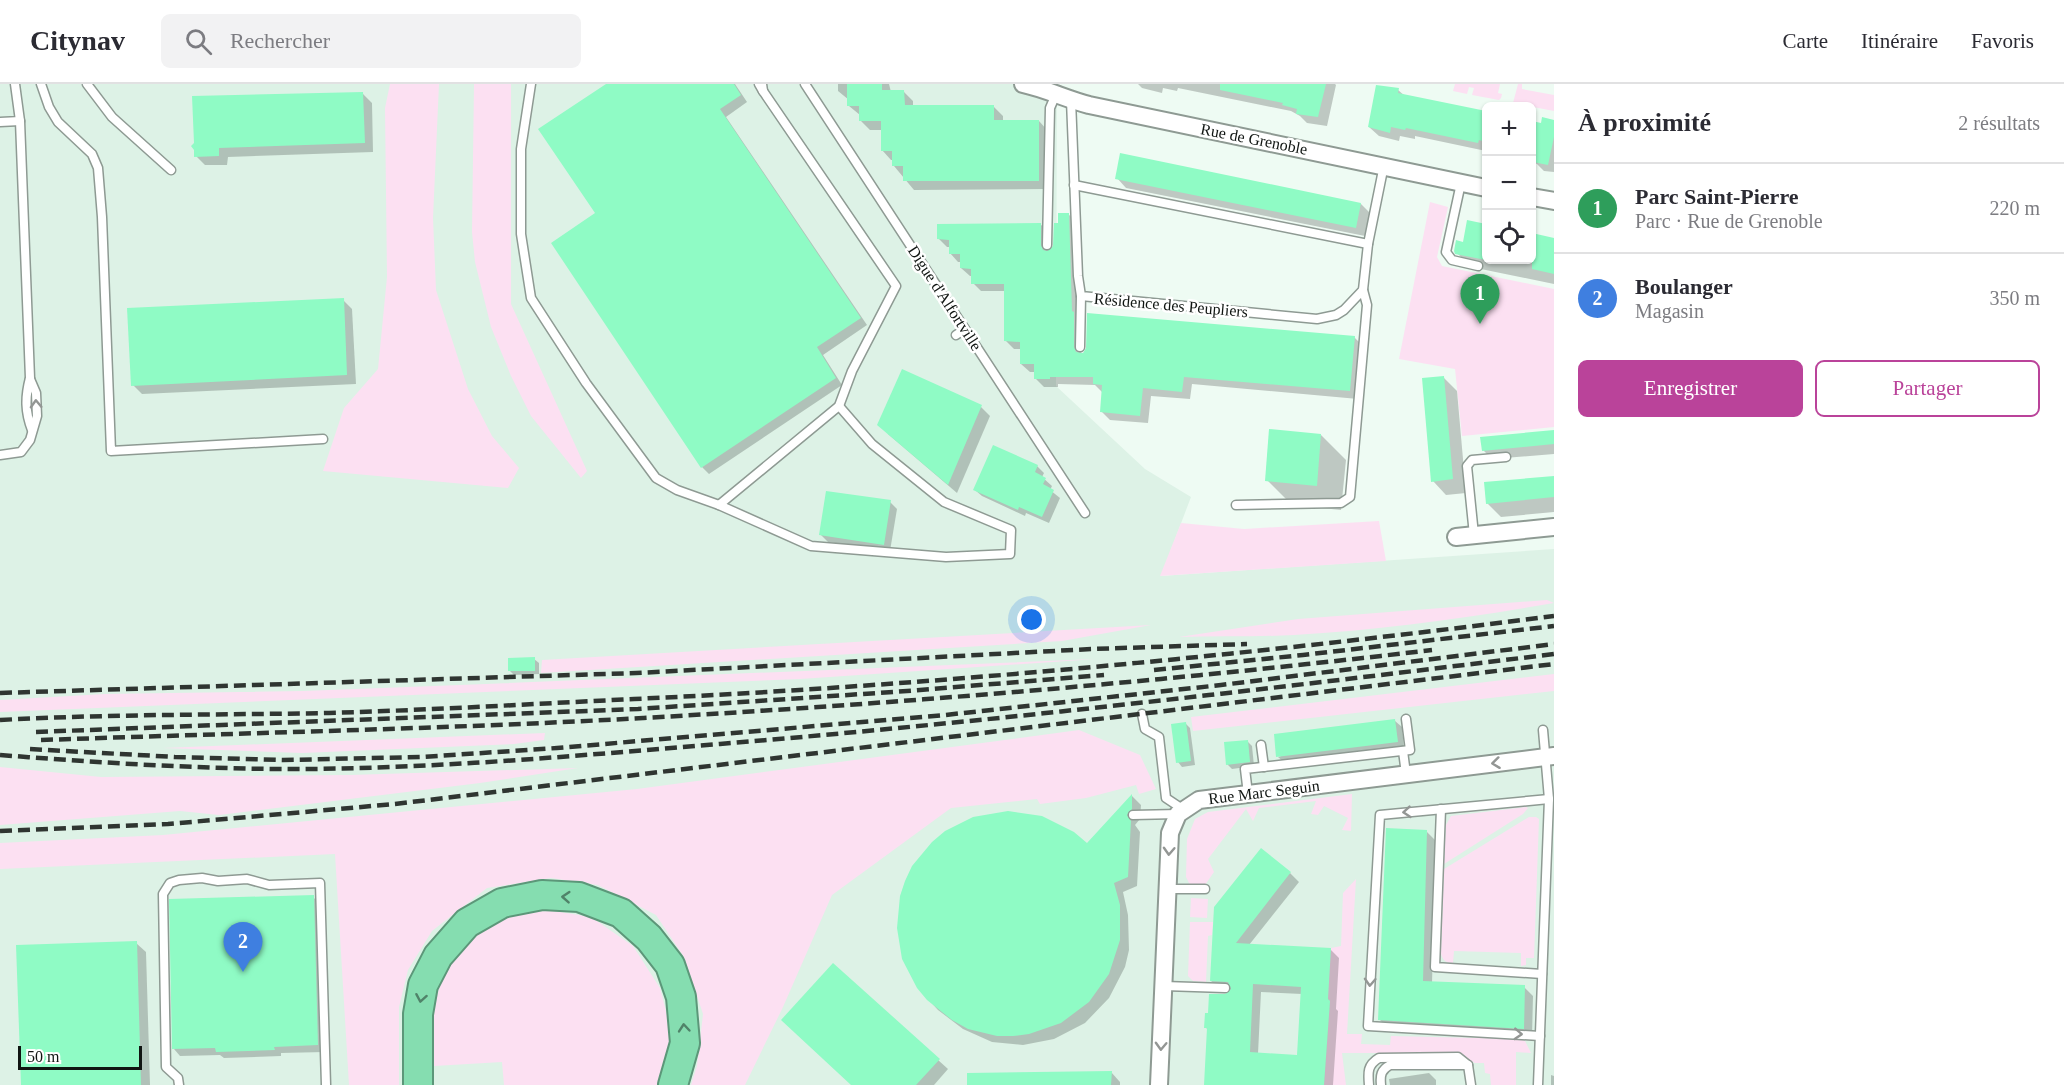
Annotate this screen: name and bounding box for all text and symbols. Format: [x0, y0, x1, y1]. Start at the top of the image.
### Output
search box [161, 14, 581, 68]
text: Citynav [30, 25, 125, 56]
icon: search [182, 25, 215, 58]
text: Rechercher [230, 28, 330, 53]
text: Carte [1783, 29, 1828, 53]
text: Itinéraire [1861, 29, 1938, 53]
text: Favoris [1971, 29, 2034, 53]
map controls [1482, 102, 1536, 264]
button: + [1482, 102, 1536, 156]
text: À proximité [1578, 108, 1711, 137]
text: 2 résultats [1958, 112, 2040, 134]
street label: Rue de Grenoble [1199, 120, 1309, 158]
button: − [1482, 156, 1536, 210]
text: Parc Saint-Pierre [1635, 184, 1799, 209]
text: 1 [1593, 197, 1603, 219]
text: 220 m [1989, 197, 2040, 219]
button: locate [1482, 210, 1536, 264]
text: Parc · Rue de Grenoble [1635, 210, 1823, 232]
street label: Digue d'Alfortville [904, 242, 985, 354]
pin: 1 [1460, 274, 1500, 324]
text: Boulanger [1635, 274, 1733, 299]
text: 2 [1593, 287, 1603, 309]
text: 350 m [1989, 287, 2040, 309]
street label: Résidence des Peupliers [1093, 290, 1249, 321]
text: Magasin [1635, 300, 1704, 322]
button: Enregistrer [1578, 360, 1803, 417]
button: Partager [1815, 360, 2040, 417]
one-way arrow [30, 399, 43, 408]
your location [1017, 605, 1046, 634]
one-way arrow [1491, 756, 1500, 769]
street label: Rue Marc Seguin [1207, 777, 1321, 808]
one-way arrow [1402, 805, 1411, 818]
one-way arrow [1163, 847, 1176, 856]
one-way arrow [561, 890, 570, 903]
pin: 2 [224, 922, 262, 972]
one-way arrow [1364, 978, 1377, 987]
one-way arrow [415, 993, 428, 1003]
one-way arrow [678, 1024, 691, 1033]
one-way arrow [1514, 1028, 1523, 1041]
one-way arrow [1155, 1041, 1168, 1050]
scale bar [18, 1043, 142, 1070]
text: 50 m [27, 1048, 59, 1065]

